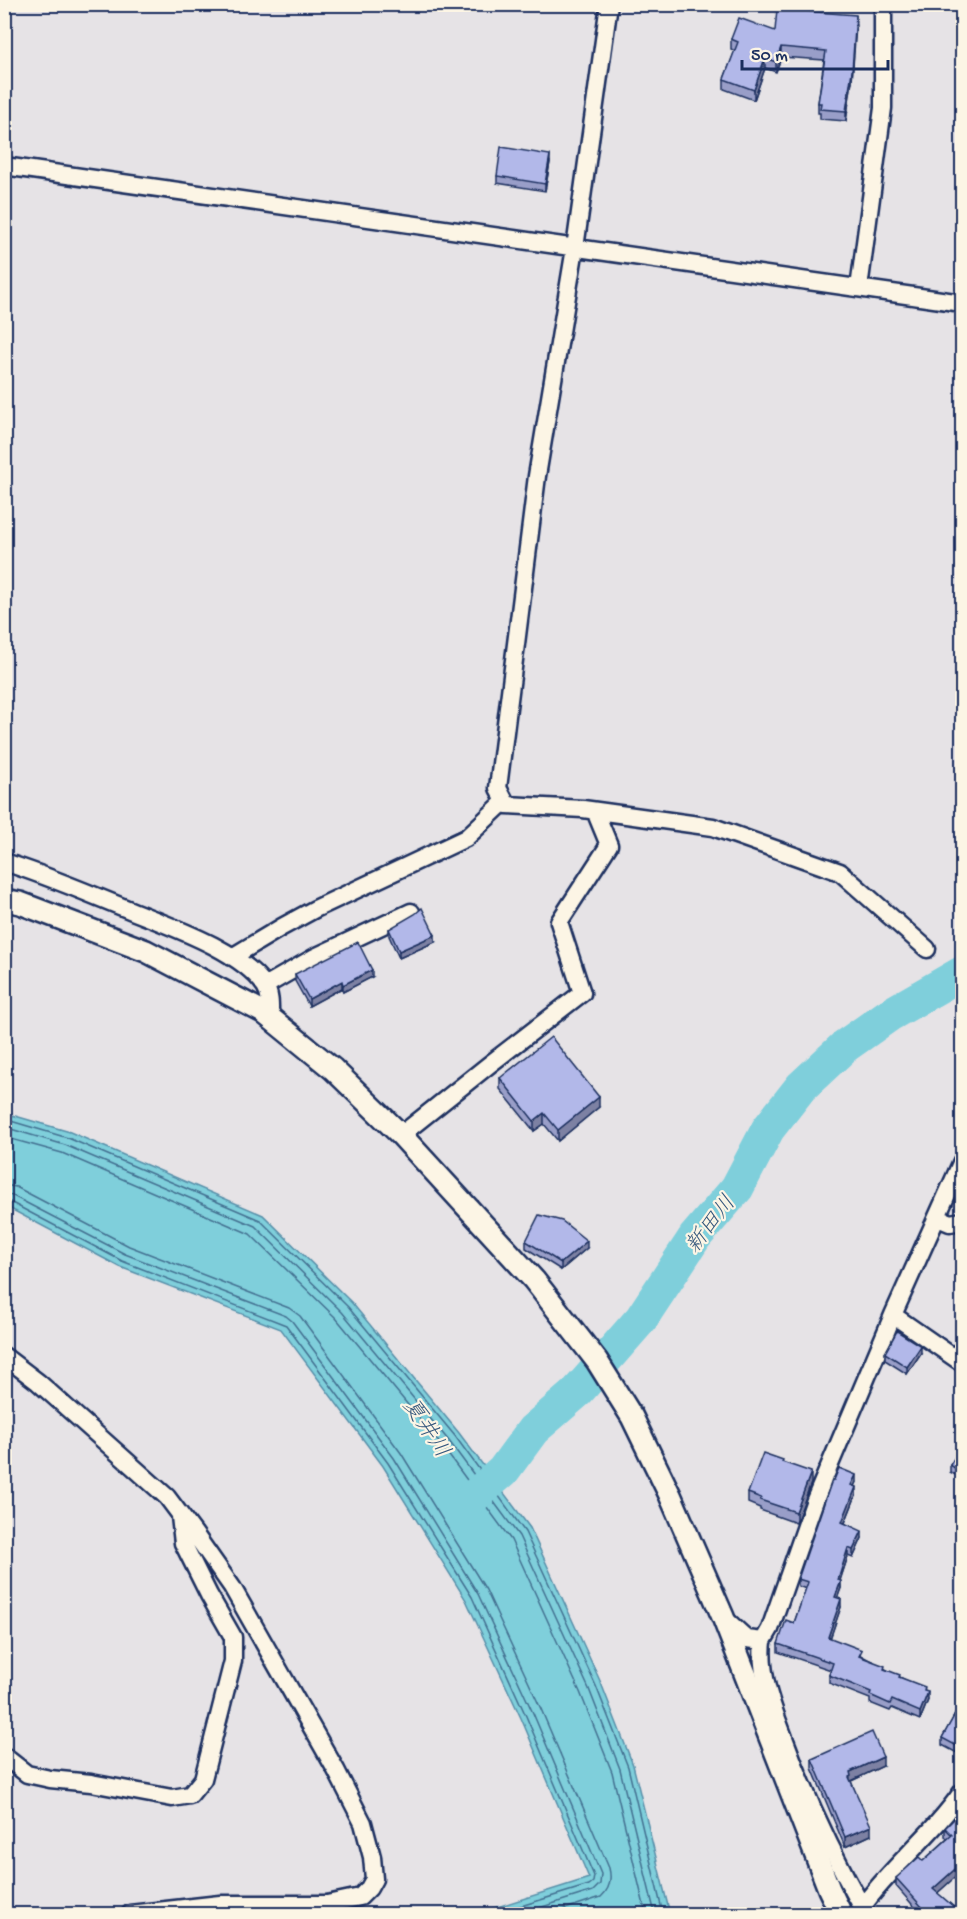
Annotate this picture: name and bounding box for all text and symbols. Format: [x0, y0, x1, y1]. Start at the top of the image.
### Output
scale bar [742, 33, 888, 71]
text: 50 m [751, 46, 788, 67]
water label: 新田川 [681, 1191, 743, 1259]
water label: 夏井川 [395, 1394, 455, 1464]

